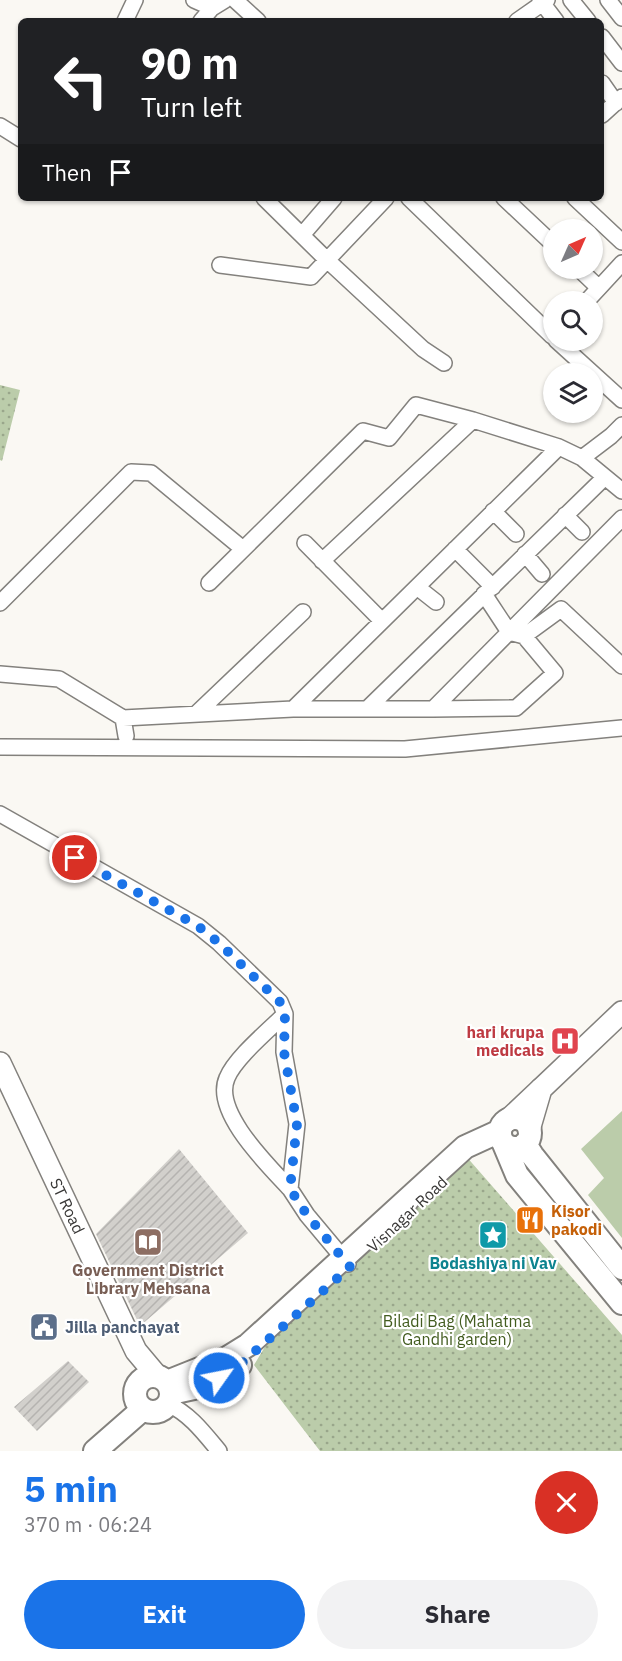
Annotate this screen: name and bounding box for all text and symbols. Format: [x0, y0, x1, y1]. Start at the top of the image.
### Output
text: 90 m [141, 36, 239, 91]
icon: left [42, 42, 120, 120]
text: Turn left [141, 89, 242, 124]
icon: arrive [104, 156, 137, 189]
text: Then [42, 158, 92, 187]
north arrow [543, 219, 603, 279]
map controls [543, 219, 603, 423]
button: search [543, 291, 603, 351]
button: layers [543, 363, 603, 423]
pin [49, 832, 100, 883]
icon: arrive [58, 841, 91, 874]
place label: hari krupa medicals [466, 1022, 544, 1060]
hospital icon: hari krupa medicals [549, 1025, 581, 1057]
street label: Visnagar Road [363, 1172, 451, 1256]
street label: ST Road [46, 1175, 89, 1237]
place label: Kisor pakodi [551, 1201, 602, 1239]
restaurant icon: Kisor pakodi [514, 1204, 546, 1236]
place icon: Bodashiya ni Vav [477, 1219, 509, 1251]
library icon: Government District Library Mehsana [132, 1226, 164, 1258]
place label: Bodashiya ni Vav [429, 1253, 557, 1273]
place label: Government District Library Mehsana [72, 1260, 224, 1298]
public building icon: Jilla panchayat [28, 1311, 60, 1343]
park label: Biladi Bag (Mahatma Gandhi garden) [383, 1311, 532, 1349]
place label: Jilla panchayat [65, 1317, 180, 1337]
position arrow [187, 1346, 251, 1410]
text: 5 min [24, 1465, 118, 1512]
button: close [535, 1471, 598, 1534]
text: 370 m · 06:24 [24, 1511, 152, 1538]
button: Exit [24, 1580, 305, 1649]
button: Share [317, 1580, 598, 1649]

